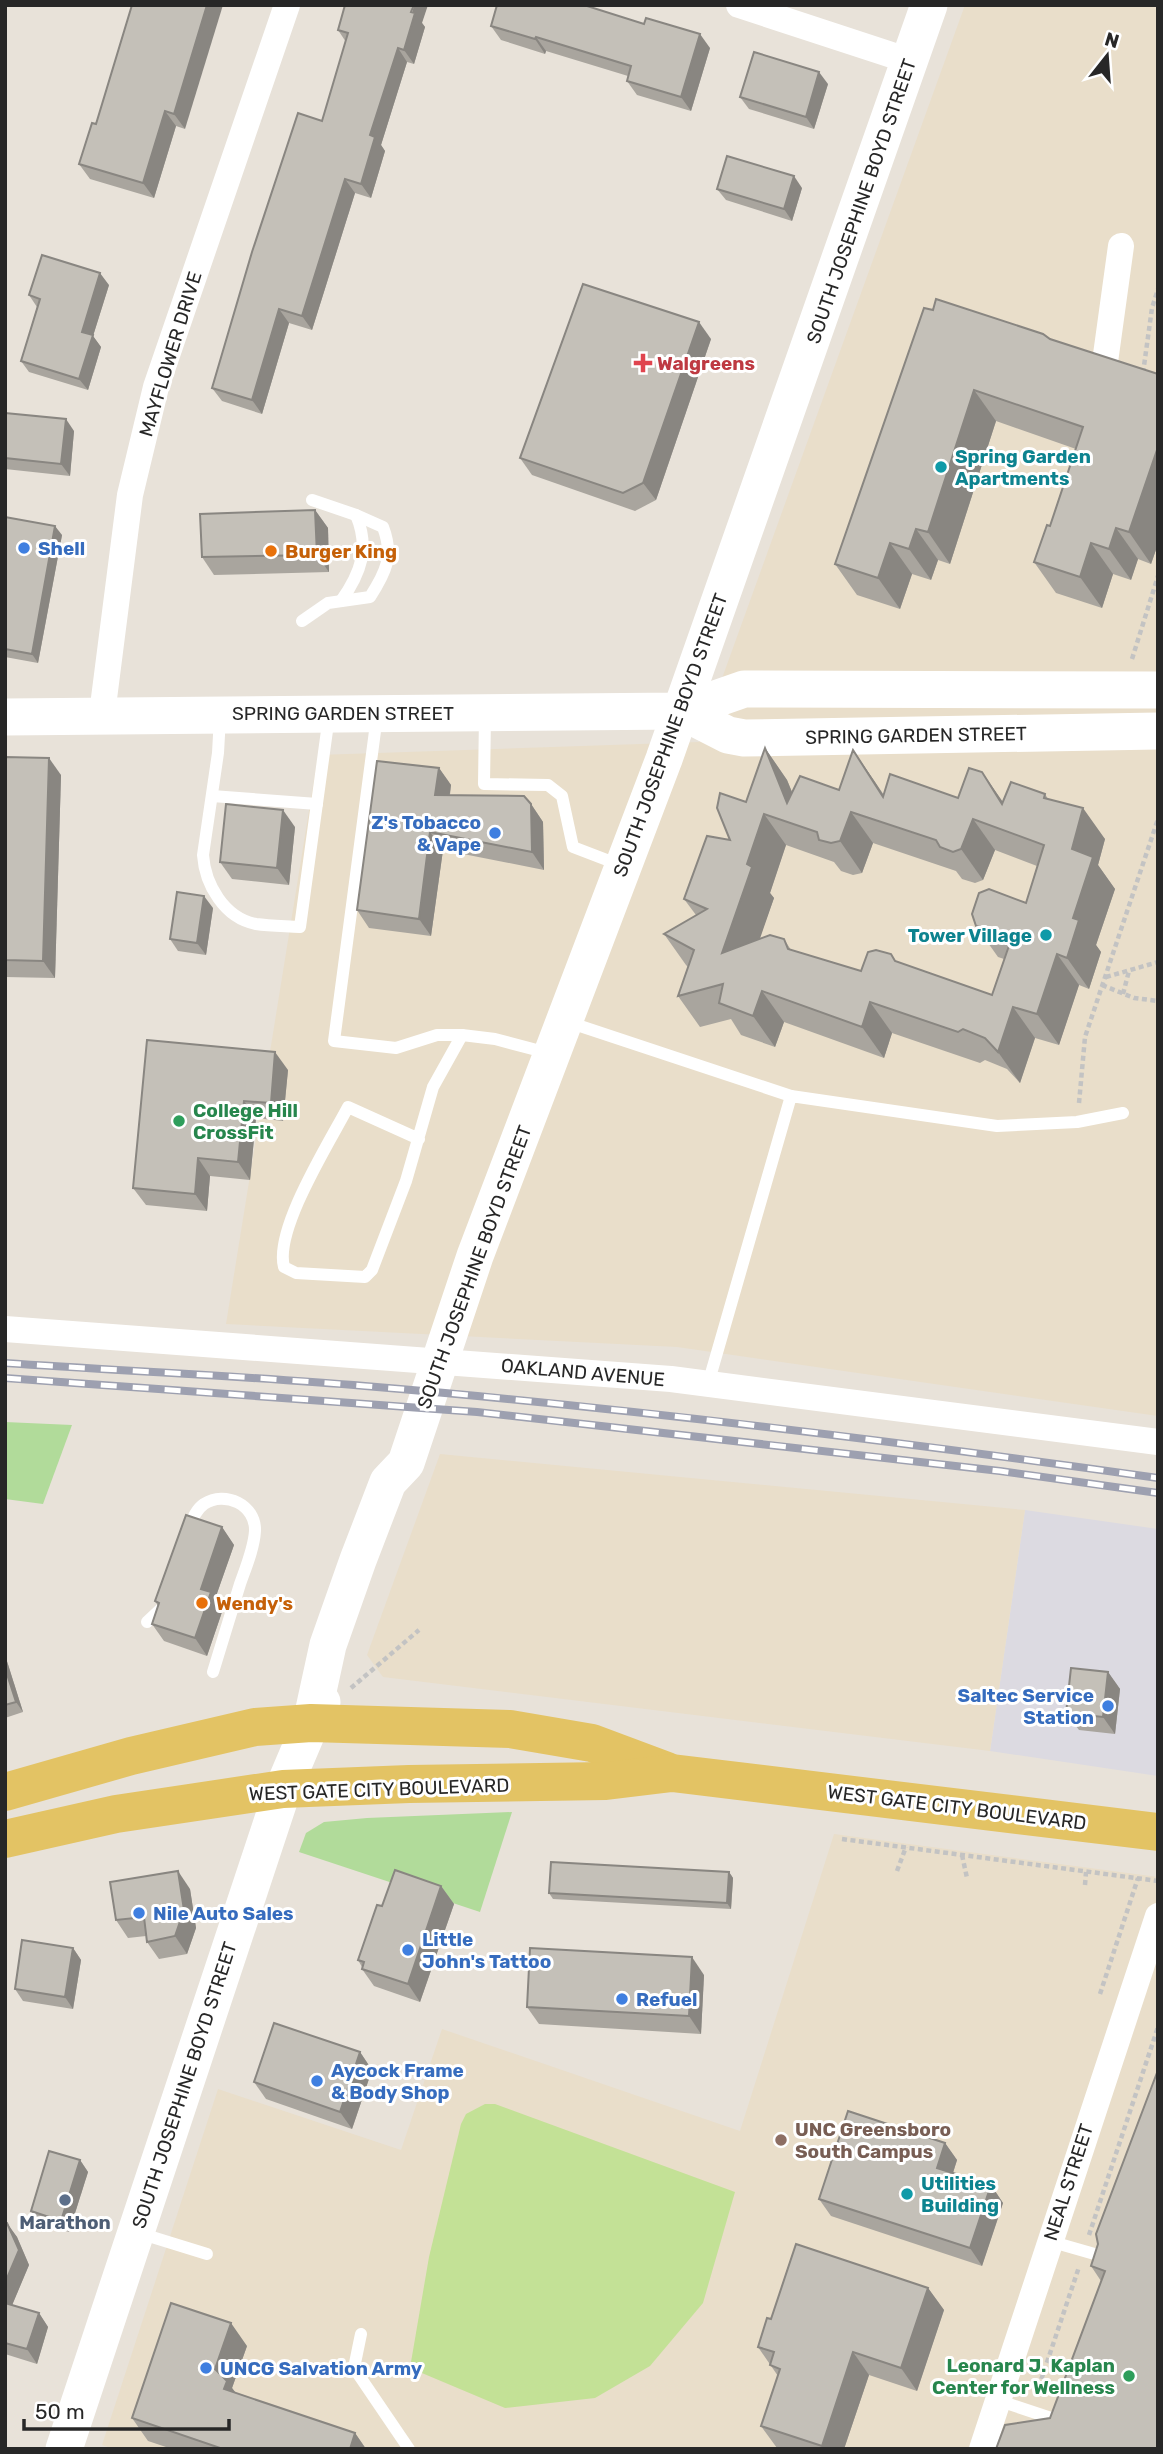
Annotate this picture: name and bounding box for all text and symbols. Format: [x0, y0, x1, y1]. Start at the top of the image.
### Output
north arrow [1072, 21, 1142, 91]
text: N [1102, 27, 1122, 53]
street label: SOUTH JOSEPHINE BOYD STREET [802, 56, 921, 347]
street label: MAYFLOWER DRIVE [134, 269, 207, 440]
place label: Walgreens [657, 352, 755, 375]
marker: Walgreens [635, 355, 651, 371]
place label: Spring Garden Apartments [955, 445, 1091, 490]
marker: Spring Garden Apartments [933, 459, 949, 475]
place label: Shell [38, 537, 85, 560]
marker: Shell [16, 540, 32, 556]
place label: Burger King [285, 540, 397, 563]
marker: Burger King [263, 543, 279, 559]
street label: SOUTH JOSEPHINE BOYD STREET [608, 590, 733, 880]
street label: SPRING GARDEN STREET [232, 702, 454, 725]
street label: SPRING GARDEN STREET [805, 722, 1027, 749]
place label: Z's Tobacco & Vape [371, 811, 481, 856]
marker: Z's Tobacco & Vape [487, 825, 503, 841]
place label: Tower Village [908, 924, 1032, 947]
marker: Tower Village [1038, 927, 1054, 943]
place label: College Hill CrossFit [193, 1099, 298, 1144]
marker: College Hill CrossFit [171, 1113, 187, 1129]
street label: SOUTH JOSEPHINE BOYD STREET [412, 1122, 537, 1412]
street label: OAKLAND AVENUE [500, 1354, 666, 1391]
place label: Wendy's [216, 1592, 293, 1615]
marker: Wendy's [194, 1595, 210, 1611]
place label: Saltec Service Station [958, 1684, 1094, 1729]
marker: Saltec Service Station [1100, 1698, 1116, 1714]
street label: WEST GATE CITY BOULEVARD [248, 1773, 510, 1806]
street label: WEST GATE CITY BOULEVARD [826, 1780, 1088, 1835]
place label: Nile Auto Sales [153, 1902, 294, 1925]
marker: Nile Auto Sales [131, 1905, 147, 1921]
place label: Little John's Tattoo [422, 1928, 551, 1973]
street label: SOUTH JOSEPHINE BOYD STREET [127, 1939, 242, 2231]
marker: Little John's Tattoo [400, 1942, 416, 1958]
place label: Refuel [636, 1988, 698, 2011]
marker: Refuel [614, 1991, 630, 2007]
place label: Aycock Frame & Body Shop [331, 2059, 464, 2104]
marker: Aycock Frame & Body Shop [309, 2073, 325, 2089]
place label: UNC Greensboro South Campus [795, 2118, 951, 2163]
street label: NEAL STREET [1039, 2121, 1098, 2243]
marker: UNC Greensboro South Campus [773, 2132, 789, 2148]
place label: Utilities Building [921, 2172, 999, 2217]
marker: Utilities Building [899, 2186, 915, 2202]
marker: Marathon [57, 2192, 73, 2208]
place label: Marathon [19, 2211, 111, 2234]
place label: Leonard J. Kaplan Center for Wellness [932, 2354, 1115, 2399]
place label: UNCG Salvation Army [220, 2357, 423, 2380]
marker: UNCG Salvation Army [198, 2360, 214, 2376]
marker: Leonard J. Kaplan Center for Wellness [1121, 2368, 1137, 2384]
scale bar [24, 2388, 229, 2432]
text: 50 m [35, 2399, 85, 2424]

